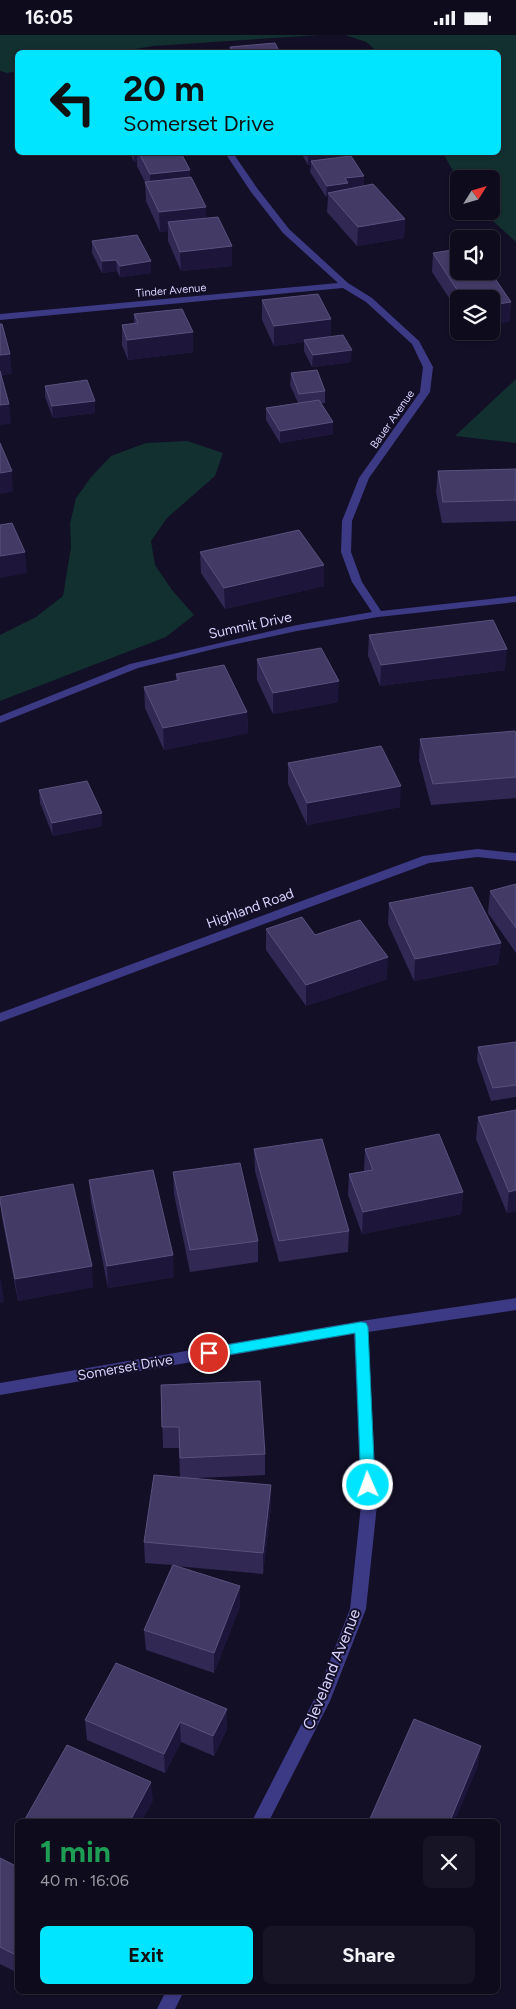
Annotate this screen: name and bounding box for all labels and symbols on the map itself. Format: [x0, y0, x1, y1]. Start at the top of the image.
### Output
north arrow [450, 170, 500, 220]
street label: Tinder Avenue [135, 281, 207, 300]
street label: Bauer Avenue [368, 388, 417, 451]
street label: Summit Drive [207, 608, 294, 643]
street label: Highland Road [204, 885, 296, 932]
pin [188, 1332, 230, 1374]
street label: Somerset Drive [76, 1351, 174, 1384]
position arrow [341, 1458, 393, 1510]
street label: Cleveland Avenue [299, 1606, 364, 1732]

